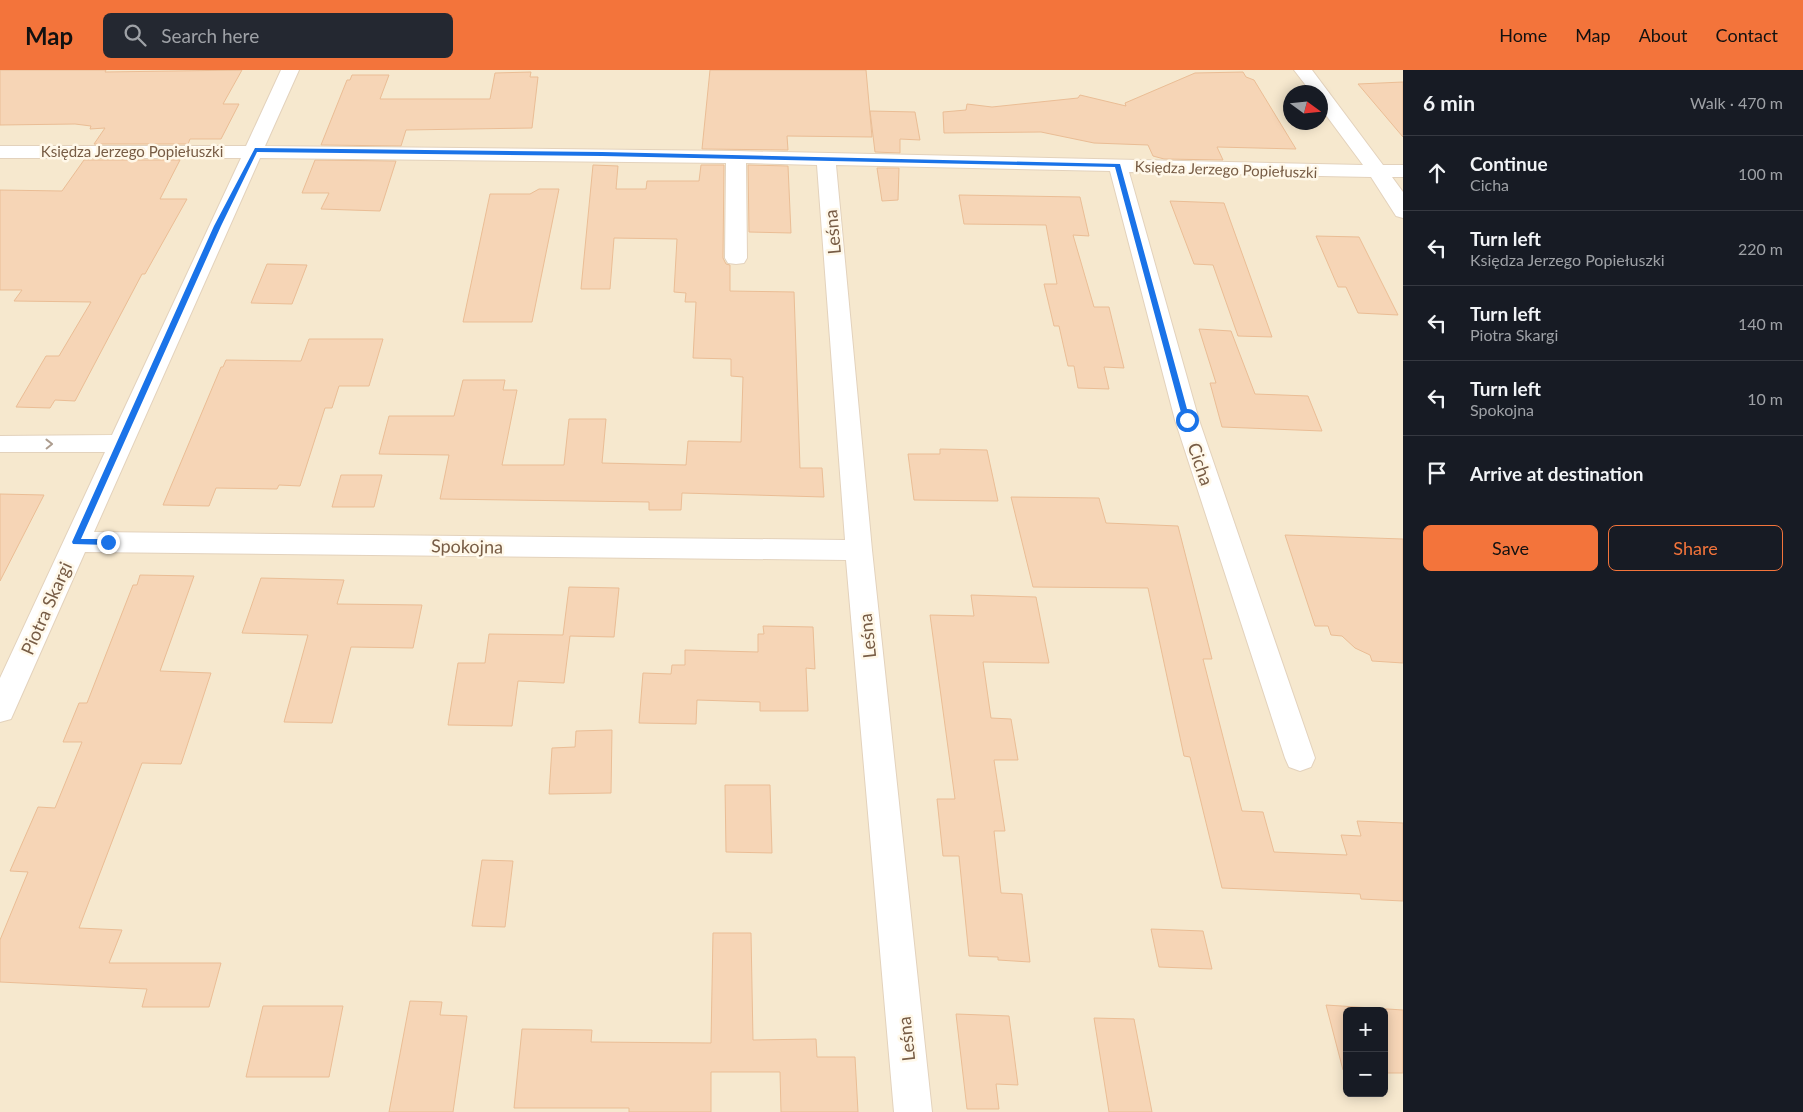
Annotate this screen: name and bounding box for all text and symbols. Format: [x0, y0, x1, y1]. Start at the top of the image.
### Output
search box [103, 13, 453, 58]
text: Map [25, 21, 73, 50]
icon: search [121, 21, 149, 49]
text: Search here [161, 24, 259, 47]
text: Home [1499, 24, 1547, 46]
text: Map [1575, 24, 1611, 46]
text: About [1639, 24, 1688, 46]
text: Contact [1716, 24, 1778, 46]
north arrow [1283, 85, 1328, 130]
text: 6 min [1423, 90, 1475, 115]
text: Walk · 470 m [1690, 93, 1783, 112]
street label: Księdza Jerzego Popiełuszki [41, 142, 223, 160]
text: Continue [1470, 152, 1548, 175]
street label: Księdza Jerzego Popiełuszki [1134, 157, 1318, 181]
icon: ahead [1423, 159, 1451, 187]
text: 100 m [1738, 164, 1783, 183]
text: Cicha [1470, 175, 1509, 194]
street label: Leśna [819, 209, 845, 255]
text: Turn left [1470, 227, 1541, 250]
icon: left [1423, 234, 1451, 262]
text: 220 m [1738, 239, 1783, 258]
text: Księdza Jerzego Popiełuszki [1470, 250, 1665, 269]
text: Turn left [1470, 302, 1541, 325]
icon: left [1423, 309, 1451, 337]
text: 140 m [1738, 314, 1783, 333]
text: Piotra Skargi [1470, 325, 1558, 344]
text: Turn left [1470, 377, 1541, 400]
icon: left [1423, 384, 1451, 412]
text: 10 m [1747, 389, 1783, 408]
text: Spokojna [1470, 400, 1534, 419]
route start [1176, 409, 1199, 432]
one-way arrow [45, 439, 53, 449]
street label: Cicha [1183, 440, 1219, 488]
icon: arrive [1423, 459, 1451, 487]
text: Arrive at destination [1470, 462, 1643, 485]
button: Save [1423, 525, 1598, 571]
button: Share [1608, 525, 1783, 571]
route end [97, 531, 120, 554]
street label: Spokojna [431, 534, 503, 558]
street label: Piotra Skargi [16, 558, 76, 658]
street label: Leśna [854, 613, 880, 659]
map controls [1343, 1007, 1388, 1097]
button: + [1343, 1007, 1388, 1052]
street label: Leśna [893, 1016, 919, 1062]
button: − [1343, 1052, 1388, 1097]

